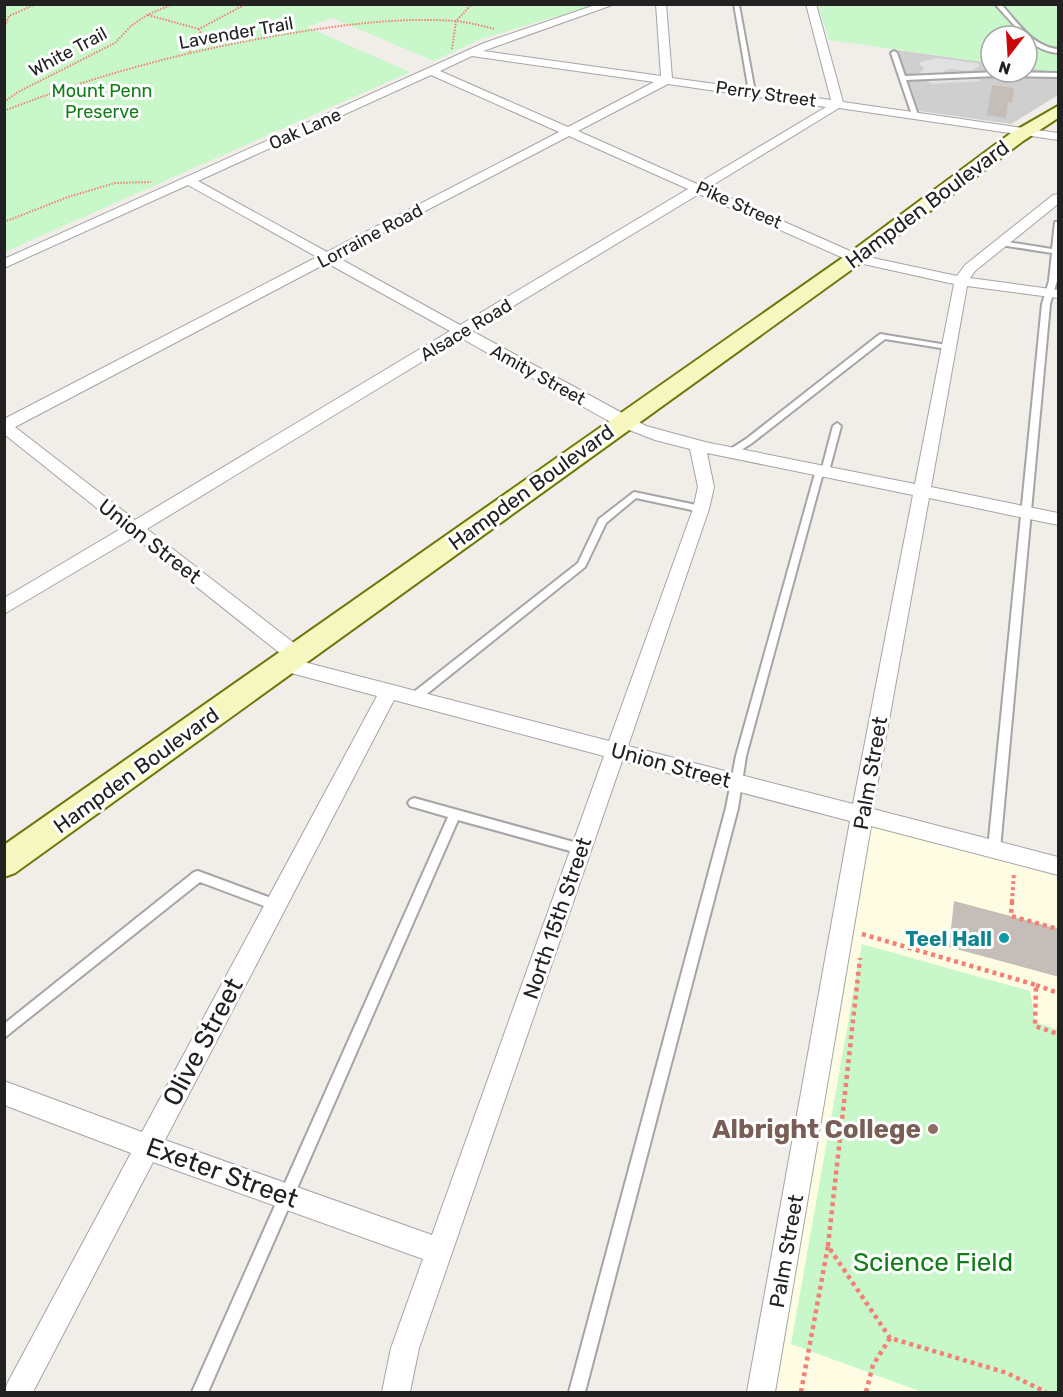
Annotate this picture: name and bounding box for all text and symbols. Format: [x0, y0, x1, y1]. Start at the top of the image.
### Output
street label: Lavender Trail [177, 12, 295, 54]
street label: White Trail [25, 22, 111, 82]
north arrow [979, 24, 1039, 84]
text: N [996, 57, 1013, 79]
street label: Perry Street [714, 76, 818, 112]
park label: Mount Penn Preserve [51, 80, 153, 123]
street label: Oak Lane [265, 103, 345, 155]
street label: Hampden Boulevard [840, 134, 1014, 274]
street label: Pike Street [693, 176, 785, 234]
street label: Lorraine Road [314, 199, 426, 273]
street label: Alsace Road [416, 294, 516, 366]
street label: Amity Street [487, 340, 589, 410]
street label: Hampden Boulevard [443, 419, 619, 555]
street label: Union Street [94, 493, 206, 589]
street label: Hampden Boulevard [48, 702, 224, 838]
street label: Palm Street [848, 714, 892, 832]
street label: Union Street [608, 737, 734, 793]
street label: North 15th Street [518, 834, 596, 1002]
place label: Teel Hall [905, 926, 992, 951]
marker: Teel Hall [997, 931, 1011, 945]
street label: Olive Street [156, 973, 250, 1111]
place label: Albright College [712, 1114, 921, 1145]
marker: Albright College [926, 1122, 940, 1136]
street label: Exeter Street [142, 1131, 302, 1215]
street label: Palm Street [764, 1192, 808, 1310]
park label: Science Field [853, 1247, 1013, 1278]

